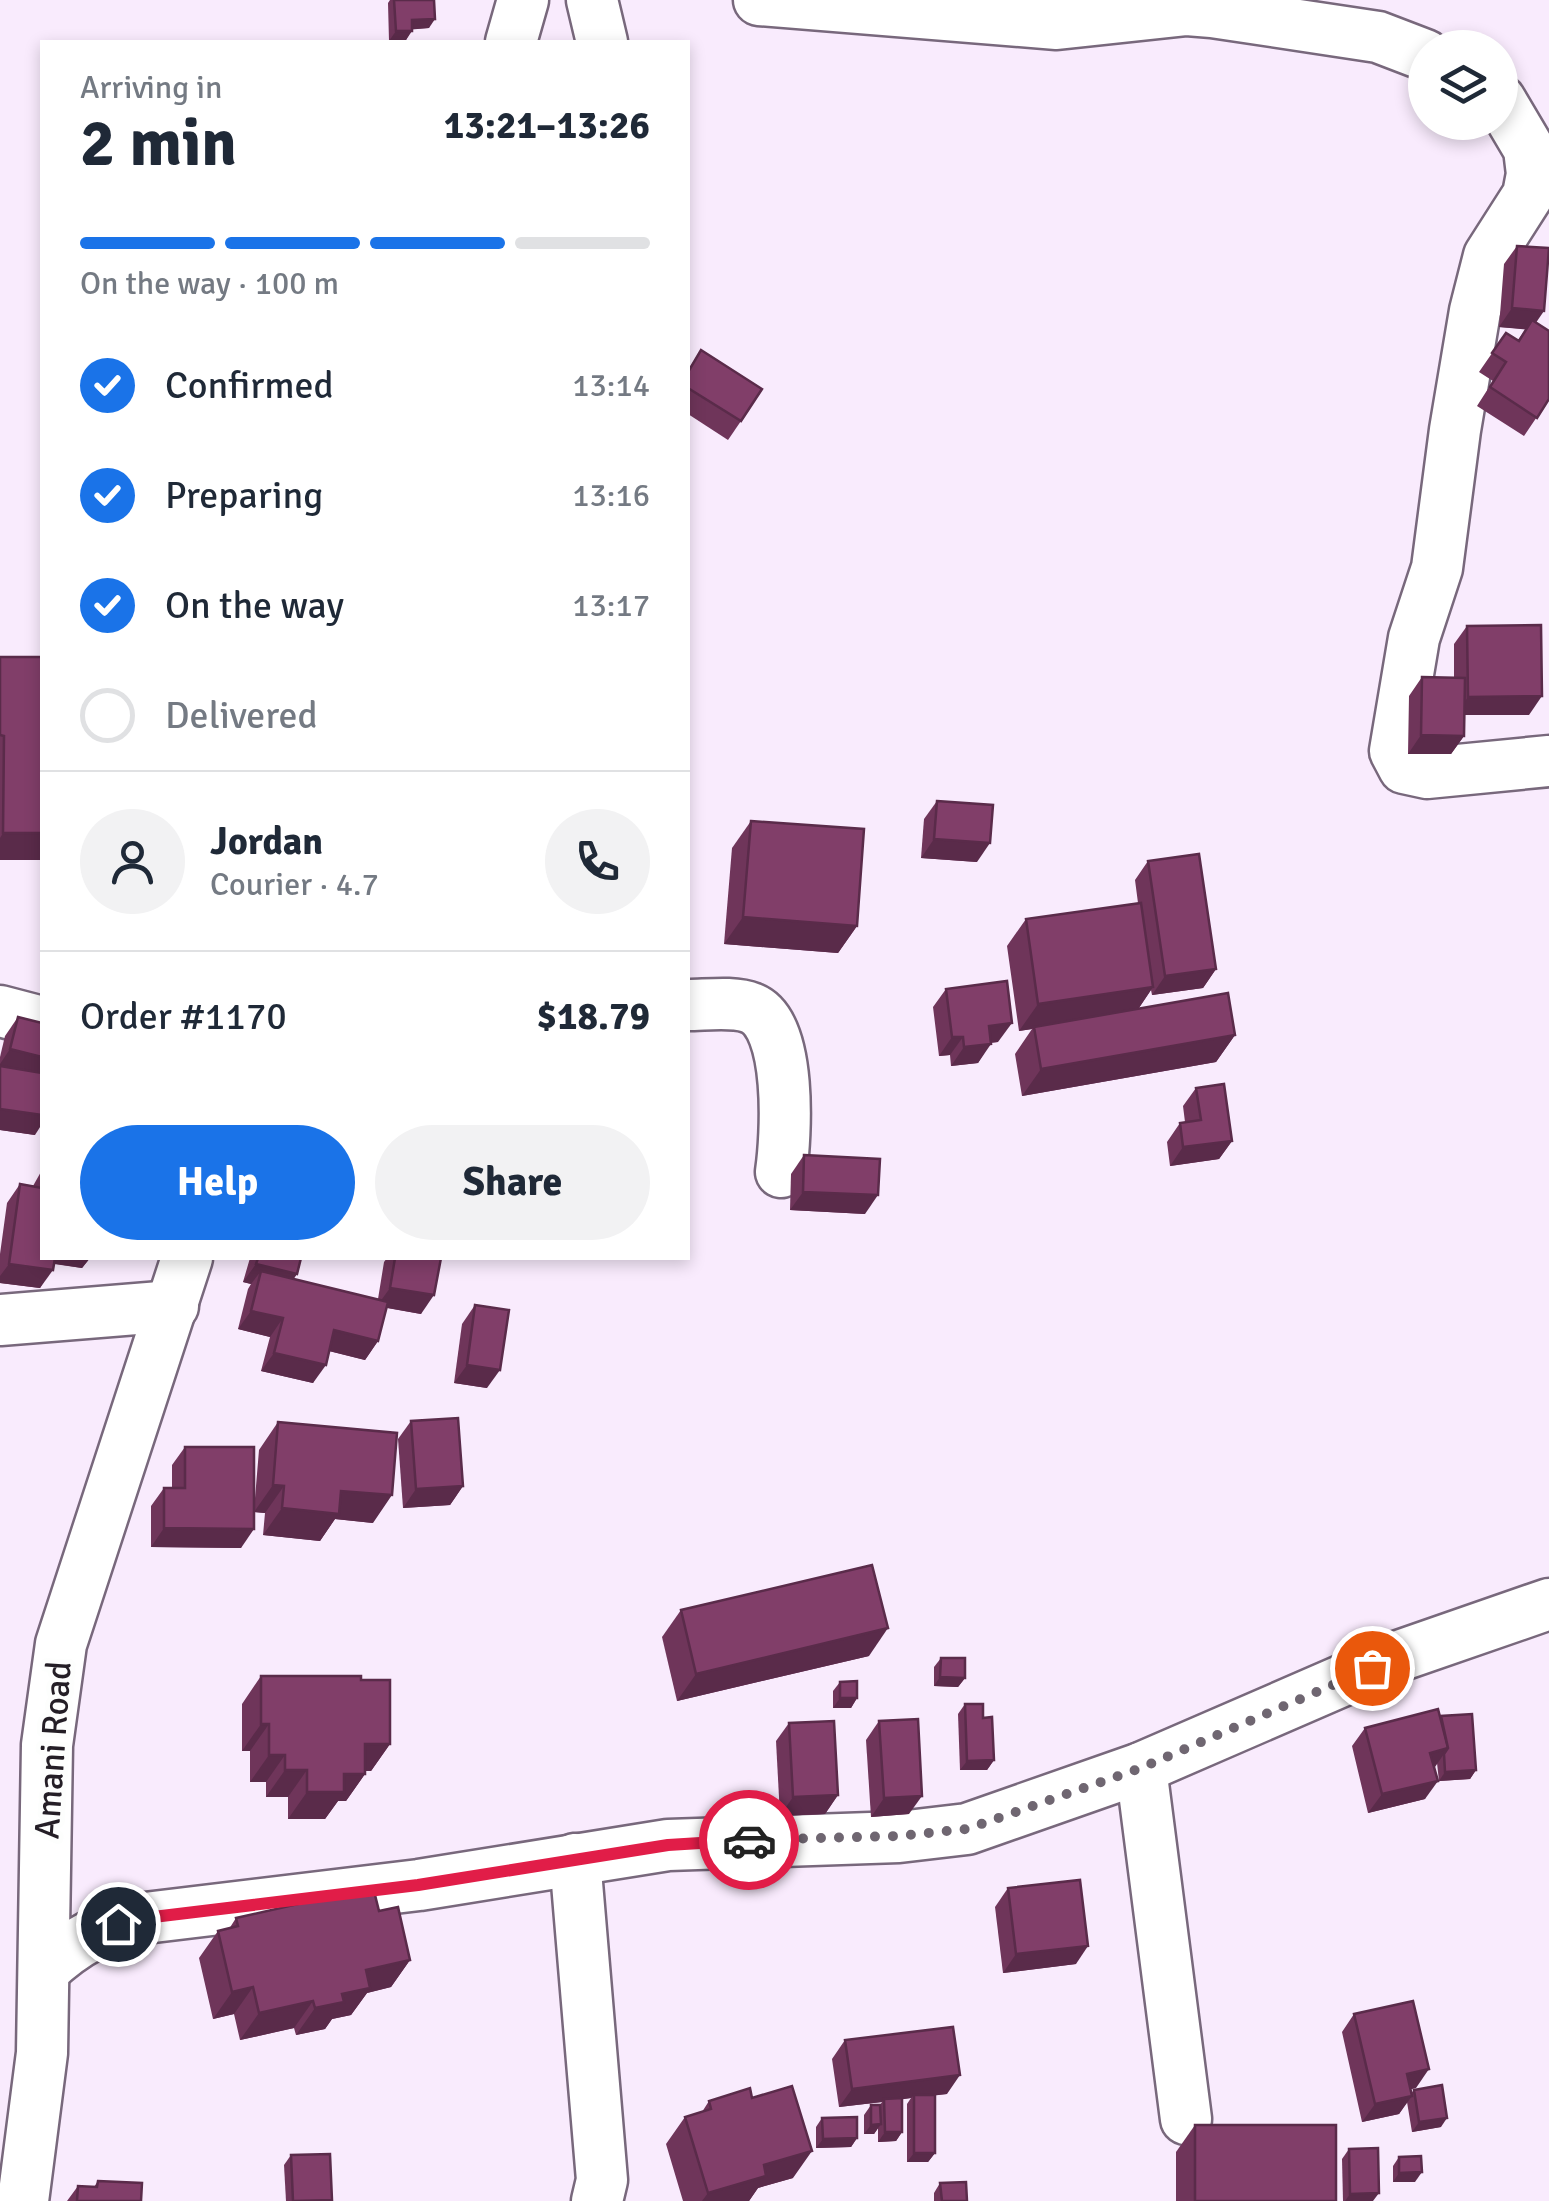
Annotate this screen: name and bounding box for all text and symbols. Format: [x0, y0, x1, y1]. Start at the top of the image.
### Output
map controls [1408, 30, 1518, 140]
button: layers [1408, 30, 1518, 140]
text: Arriving in [80, 68, 222, 107]
text: 13:21–13:26 [444, 102, 650, 149]
text: 2 min [80, 104, 237, 184]
text: On the way · 100 m [80, 264, 339, 303]
icon: check [80, 358, 135, 413]
text: Confirmed [165, 362, 334, 409]
text: 13:14 [572, 366, 650, 405]
icon: check [80, 468, 135, 523]
text: Preparing [165, 472, 323, 519]
text: 13:16 [572, 476, 650, 515]
icon: check [80, 578, 135, 633]
text: On the way [165, 582, 344, 629]
text: 13:17 [572, 586, 650, 625]
text: Delivered [165, 692, 318, 739]
button: person [80, 809, 185, 914]
button: phone [545, 809, 650, 914]
text: Jordan [210, 818, 323, 865]
text: Courier · 4.7 [210, 865, 379, 904]
text: Order #1170 [80, 993, 287, 1040]
text: $18.79 [537, 993, 650, 1040]
button: Help [80, 1125, 355, 1240]
button: Share [375, 1125, 650, 1240]
pin [1330, 1626, 1415, 1711]
icon: bag [1345, 1641, 1400, 1696]
street label: Amani Road [25, 1660, 81, 1840]
courier [699, 1790, 799, 1890]
icon: car [722, 1813, 777, 1868]
pin [76, 1882, 161, 1967]
icon: home [91, 1897, 146, 1952]

